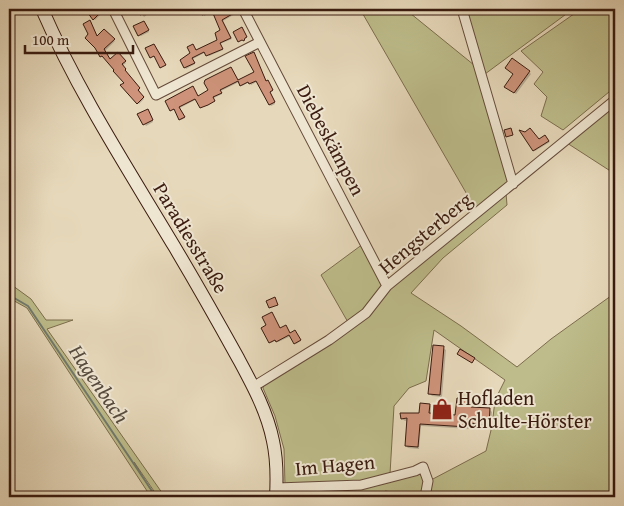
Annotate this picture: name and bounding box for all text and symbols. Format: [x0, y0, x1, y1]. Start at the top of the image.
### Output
scale bar [25, 22, 132, 54]
text: 100 m [32, 29, 70, 50]
street label: Diebeskämpen [290, 79, 373, 201]
street label: Paradiesstraße [147, 177, 236, 299]
street label: Hengsterberg [372, 185, 478, 280]
water label: Hagenbach [61, 337, 138, 430]
place label: Hofladen Schulte-Hörster [458, 383, 592, 435]
shop icon: Hofladen Schulte-Hörster [429, 396, 455, 422]
street label: Im Hagen [294, 447, 376, 482]

